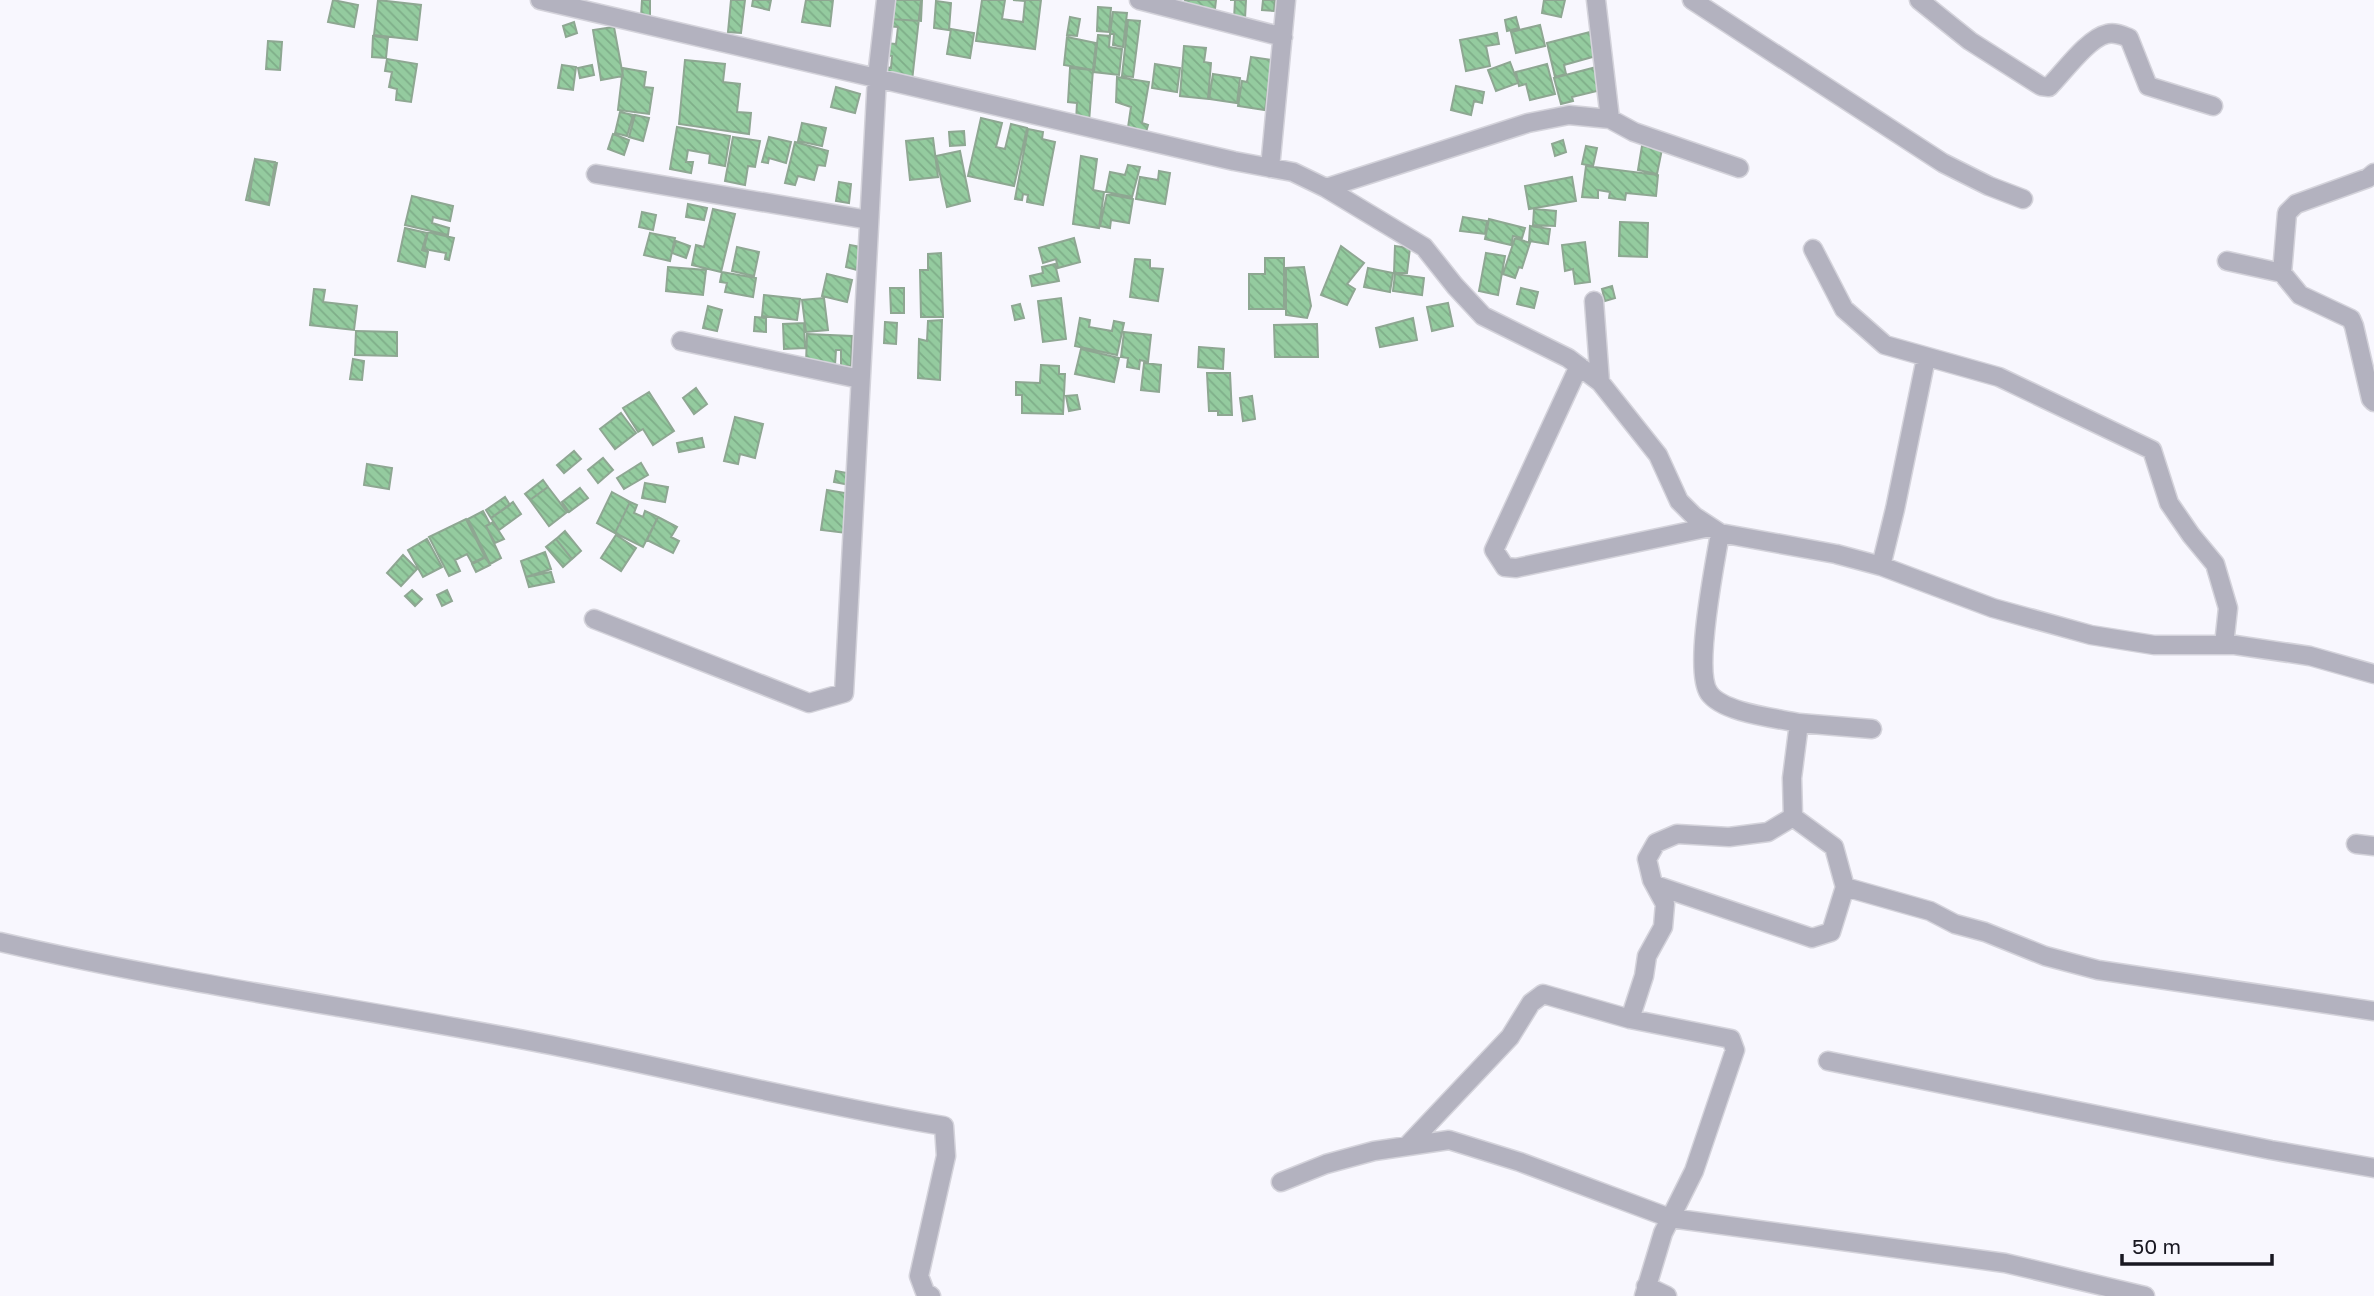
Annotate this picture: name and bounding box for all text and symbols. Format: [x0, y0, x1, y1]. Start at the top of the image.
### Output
scale bar [2122, 1222, 2272, 1266]
text: 50 m [2132, 1233, 2181, 1259]

